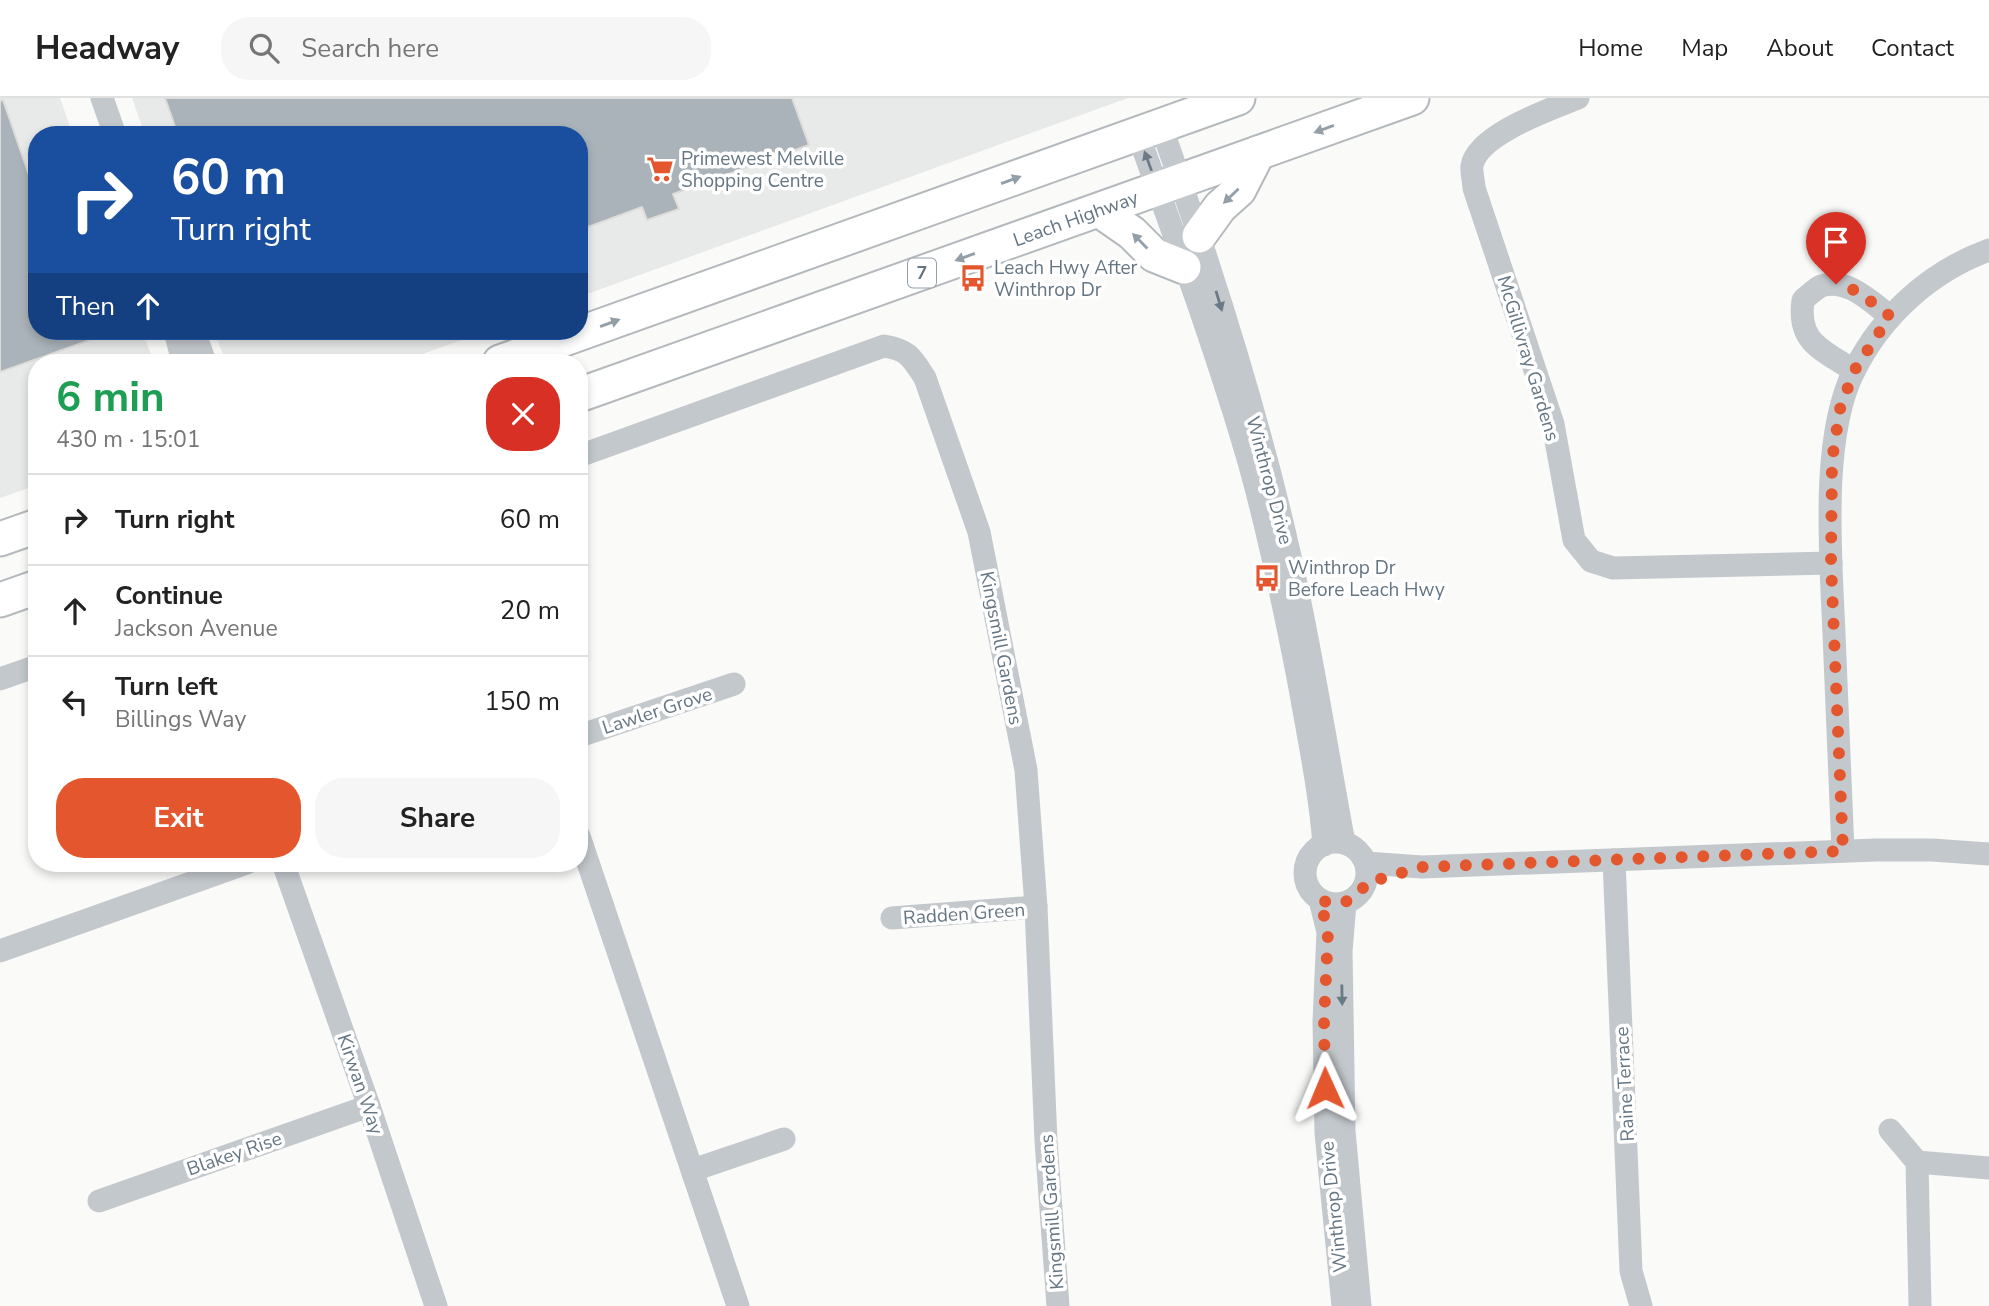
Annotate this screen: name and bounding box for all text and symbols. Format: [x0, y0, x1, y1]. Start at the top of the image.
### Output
search box [221, 17, 711, 80]
text: Headway [35, 26, 179, 71]
icon: search [245, 29, 283, 67]
text: Search here [301, 31, 439, 66]
text: Home [1578, 32, 1643, 64]
text: Map [1681, 32, 1728, 64]
text: About [1766, 32, 1833, 64]
text: Contact [1871, 32, 1954, 64]
one-way arrow [1314, 124, 1335, 135]
text: 60 m [171, 144, 286, 211]
place label: Primewest Melville Shopping Centre [681, 146, 844, 194]
one-way arrow [1142, 151, 1153, 172]
icon: right [56, 154, 147, 245]
supermarket icon: Primewest Melville Shopping Centre [645, 154, 675, 184]
one-way arrow [1001, 174, 1022, 185]
street label: Leach Highway [1010, 185, 1142, 253]
one-way arrow [1223, 188, 1240, 205]
text: Turn right [171, 208, 311, 251]
pin [1806, 212, 1866, 284]
icon: arrive [1817, 223, 1855, 261]
one-way arrow [1132, 232, 1149, 249]
one-way arrow [955, 252, 976, 263]
place label: Leach Hwy After Winthrop Dr [994, 255, 1138, 303]
road number: 7 [908, 258, 936, 288]
bus stop icon: Leach Hwy After Winthrop Dr [958, 263, 988, 293]
street label: McGillivray Gardens [1491, 272, 1566, 444]
icon: ahead [129, 287, 167, 325]
text: Then [56, 289, 115, 324]
one-way arrow [1214, 291, 1224, 312]
one-way arrow [600, 317, 621, 328]
text: 6 min [56, 369, 165, 426]
button: close [486, 377, 560, 451]
street label: Winthrop Drive [1239, 413, 1299, 547]
text: 430 m · 15:01 [56, 424, 201, 455]
icon: right [56, 501, 94, 539]
text: Turn right [115, 502, 234, 537]
text: 60 m [500, 502, 560, 537]
place label: Winthrop Dr Before Leach Hwy [1288, 555, 1445, 603]
bus stop icon: Winthrop Dr Before Leach Hwy [1252, 563, 1282, 593]
street label: Kingsmill Gardens [973, 569, 1029, 727]
text: Continue [115, 578, 223, 613]
icon: ahead [56, 592, 94, 630]
text: 20 m [500, 593, 560, 628]
text: Jackson Avenue [115, 613, 278, 644]
text: Turn left [115, 669, 218, 704]
street label: Lawler Grove [599, 681, 716, 741]
icon: left [56, 683, 94, 721]
text: 150 m [484, 684, 560, 719]
text: Billings Way [115, 704, 246, 735]
button: Exit [56, 778, 301, 858]
button: Share [315, 778, 560, 858]
street label: Radden Green [902, 897, 1026, 931]
one-way arrow [1336, 985, 1348, 1007]
street label: Raine Terrace [1609, 1026, 1641, 1142]
street label: Kirwan Way [331, 1031, 389, 1138]
position arrow [1288, 1051, 1362, 1125]
street label: Blakey Rise [183, 1126, 285, 1182]
street label: Kingsmill Gardens [1034, 1133, 1070, 1291]
street label: Winthrop Drive [1314, 1140, 1354, 1274]

